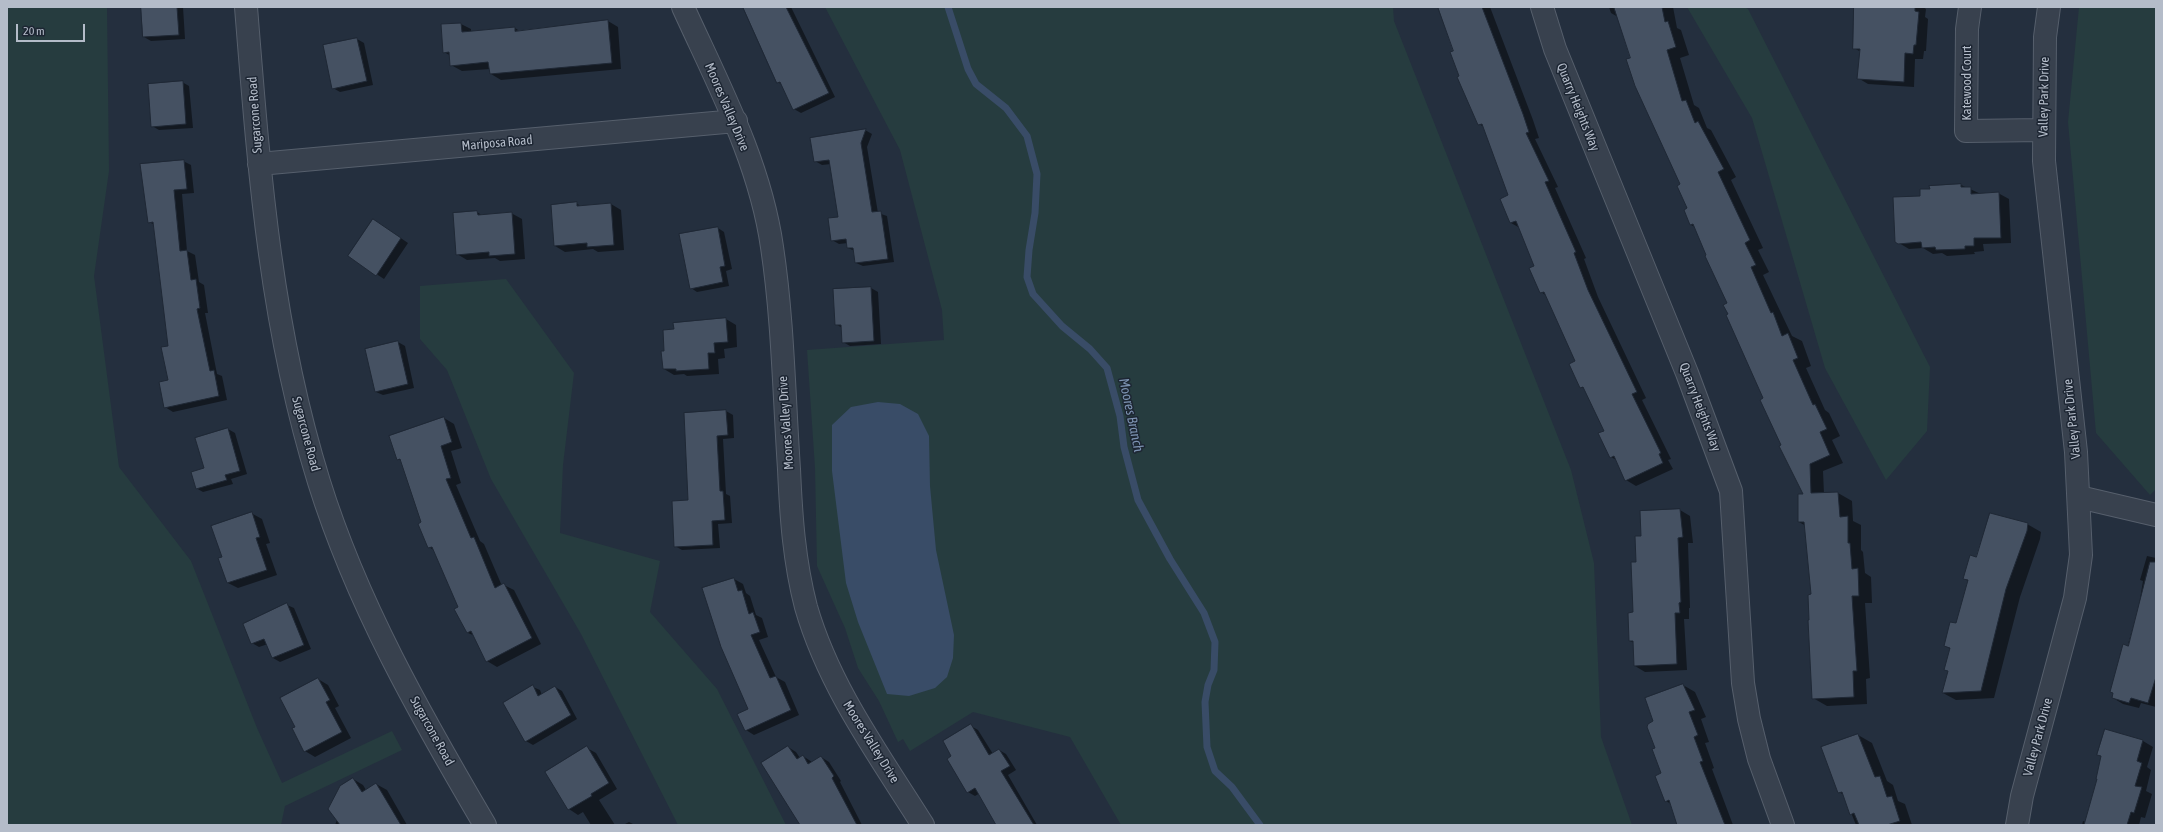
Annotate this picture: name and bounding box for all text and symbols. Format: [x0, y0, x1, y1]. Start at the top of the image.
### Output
scale bar [18, 16, 87, 42]
text: 20 m [23, 24, 45, 38]
street label: Katewood Court [1959, 45, 1975, 121]
street label: Valley Park Drive [2035, 57, 2053, 137]
street label: Moores Valley Drive [701, 61, 753, 153]
street label: Quarry Heights Way [1553, 61, 1603, 153]
street label: Sugarcone Road [245, 76, 265, 154]
street label: Mariposa Road [461, 132, 533, 154]
street label: Quarry Heights Way [1676, 361, 1724, 453]
street label: Moores Valley Drive [775, 376, 797, 470]
water label: Moores Branch [1115, 377, 1147, 453]
street label: Valley Park Drive [2060, 378, 2084, 460]
street label: Sugarcone Road [289, 395, 323, 473]
street label: Sugarcone Road [407, 694, 457, 768]
street label: Valley Park Drive [2020, 696, 2056, 778]
street label: Moores Valley Drive [839, 698, 903, 786]

